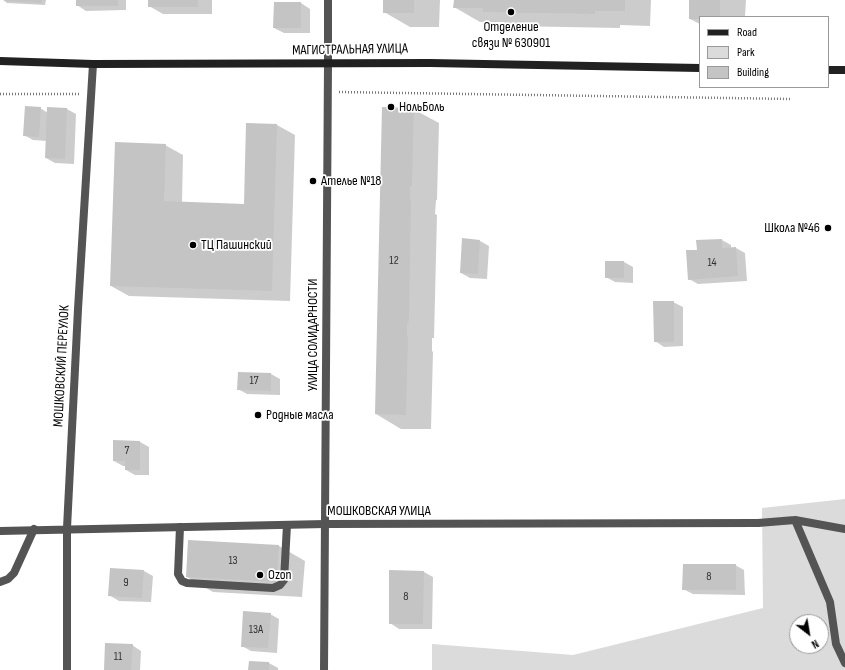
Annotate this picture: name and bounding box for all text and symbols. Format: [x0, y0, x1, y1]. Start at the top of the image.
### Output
marker: Отделение связи № 630901 [506, 7, 516, 17]
legend [699, 16, 829, 88]
place label: Отделение связи № 630901 [472, 19, 550, 52]
text: Road [737, 25, 757, 40]
street label: МАГИСТРАЛЬНАЯ УЛИЦА [292, 41, 408, 59]
text: Park [737, 45, 755, 60]
text: Building [737, 65, 769, 80]
place label: НольБоль [399, 99, 445, 115]
marker: НольБоль [386, 102, 396, 112]
place label: Ателье №18 [321, 173, 381, 189]
marker: Ателье №18 [308, 176, 318, 186]
place label: Школа №46 [764, 220, 820, 236]
marker: Школа №46 [823, 223, 833, 233]
place label: ТЦ Пашинский [201, 237, 272, 253]
marker: ТЦ Пашинский [188, 240, 198, 250]
house number: 12 [389, 254, 399, 268]
house number: 14 [707, 256, 717, 270]
street label: УЛИЦА СОЛИДАРНОСТИ [305, 279, 321, 391]
street label: МОШКОВСКИЙ ПЕРЕУЛОК [50, 305, 74, 427]
house number: 17 [250, 374, 258, 388]
place label: Родные масла [266, 407, 334, 423]
marker: Родные масла [253, 410, 263, 420]
house number: 7 [125, 444, 129, 458]
street label: МОШКОВСКАЯ УЛИЦА [327, 503, 431, 519]
house number: 13 [228, 554, 238, 568]
place label: Ozon [268, 567, 292, 583]
marker: Ozon [255, 570, 265, 580]
house number: 8 [706, 570, 712, 584]
house number: 9 [123, 576, 129, 590]
house number: 8 [403, 590, 409, 604]
north arrow [789, 614, 829, 654]
house number: 13А [249, 623, 263, 637]
text: N [809, 637, 821, 651]
house number: 11 [114, 650, 122, 664]

